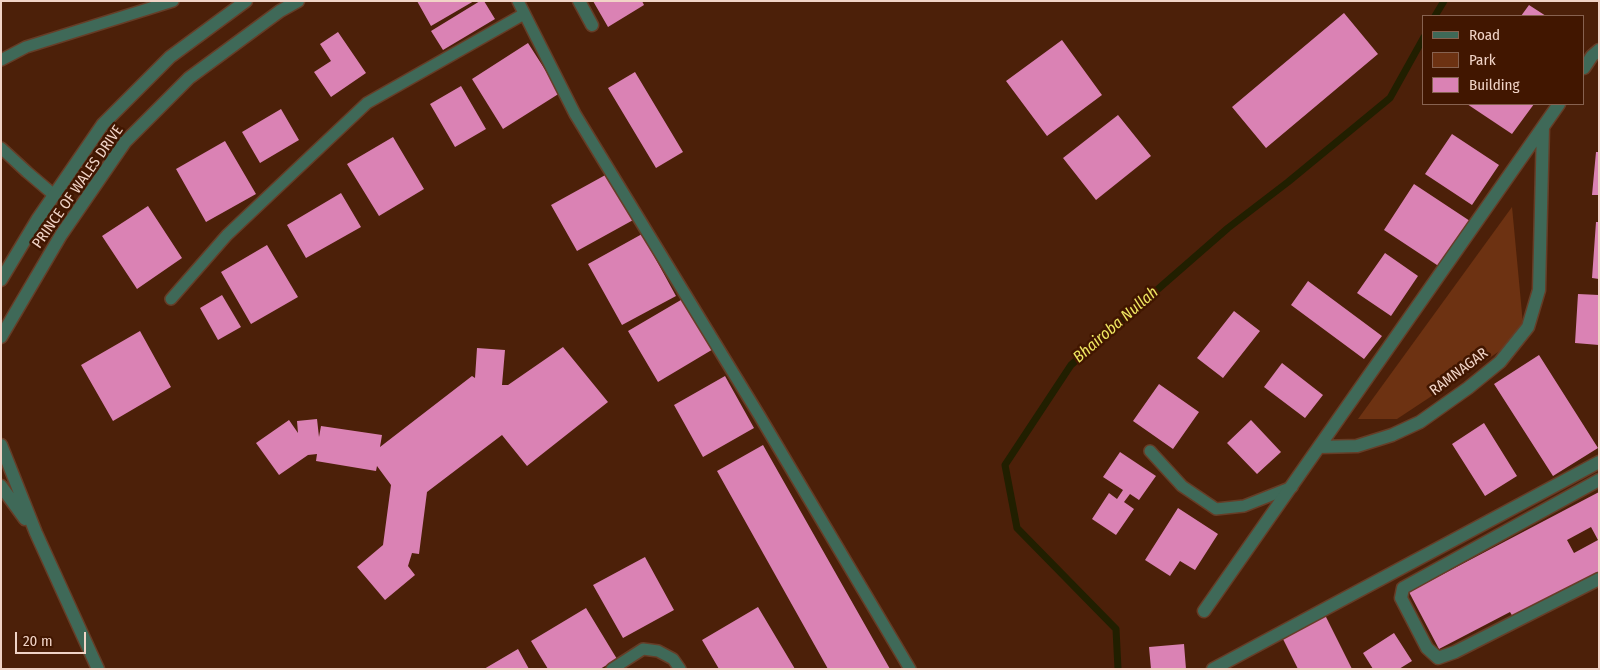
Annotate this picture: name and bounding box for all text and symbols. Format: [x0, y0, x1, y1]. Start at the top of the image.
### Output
legend [1422, 15, 1585, 105]
text: Road [1469, 26, 1500, 44]
text: Park [1469, 51, 1496, 69]
text: Building [1469, 76, 1520, 94]
street label: PRINCE OF WALES DRIVE [29, 122, 127, 252]
water label: Bhairoba Nullah [1070, 283, 1162, 367]
street label: RAMNAGAR [1426, 344, 1492, 400]
scale bar [18, 622, 89, 654]
text: 20 m [23, 632, 53, 650]

